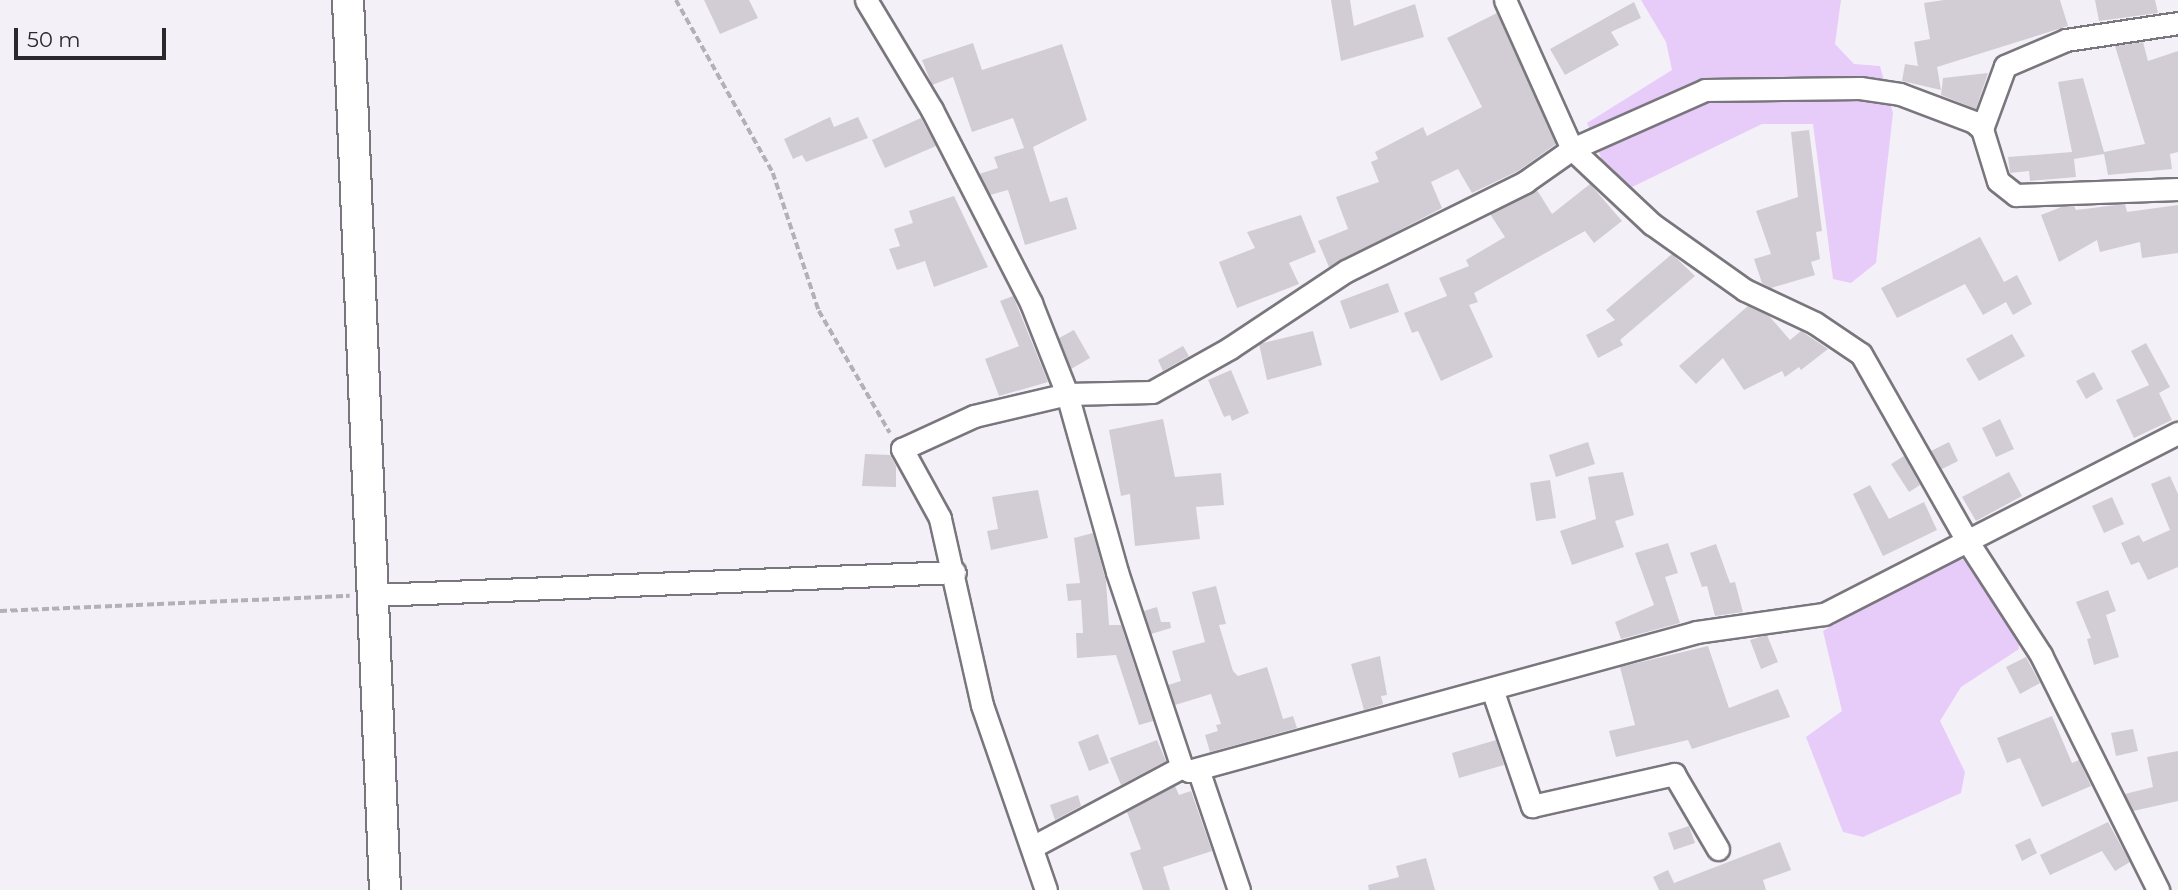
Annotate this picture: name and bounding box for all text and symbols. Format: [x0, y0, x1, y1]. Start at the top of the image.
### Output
scale bar [18, 14, 170, 58]
text: 50 m [27, 27, 81, 52]

